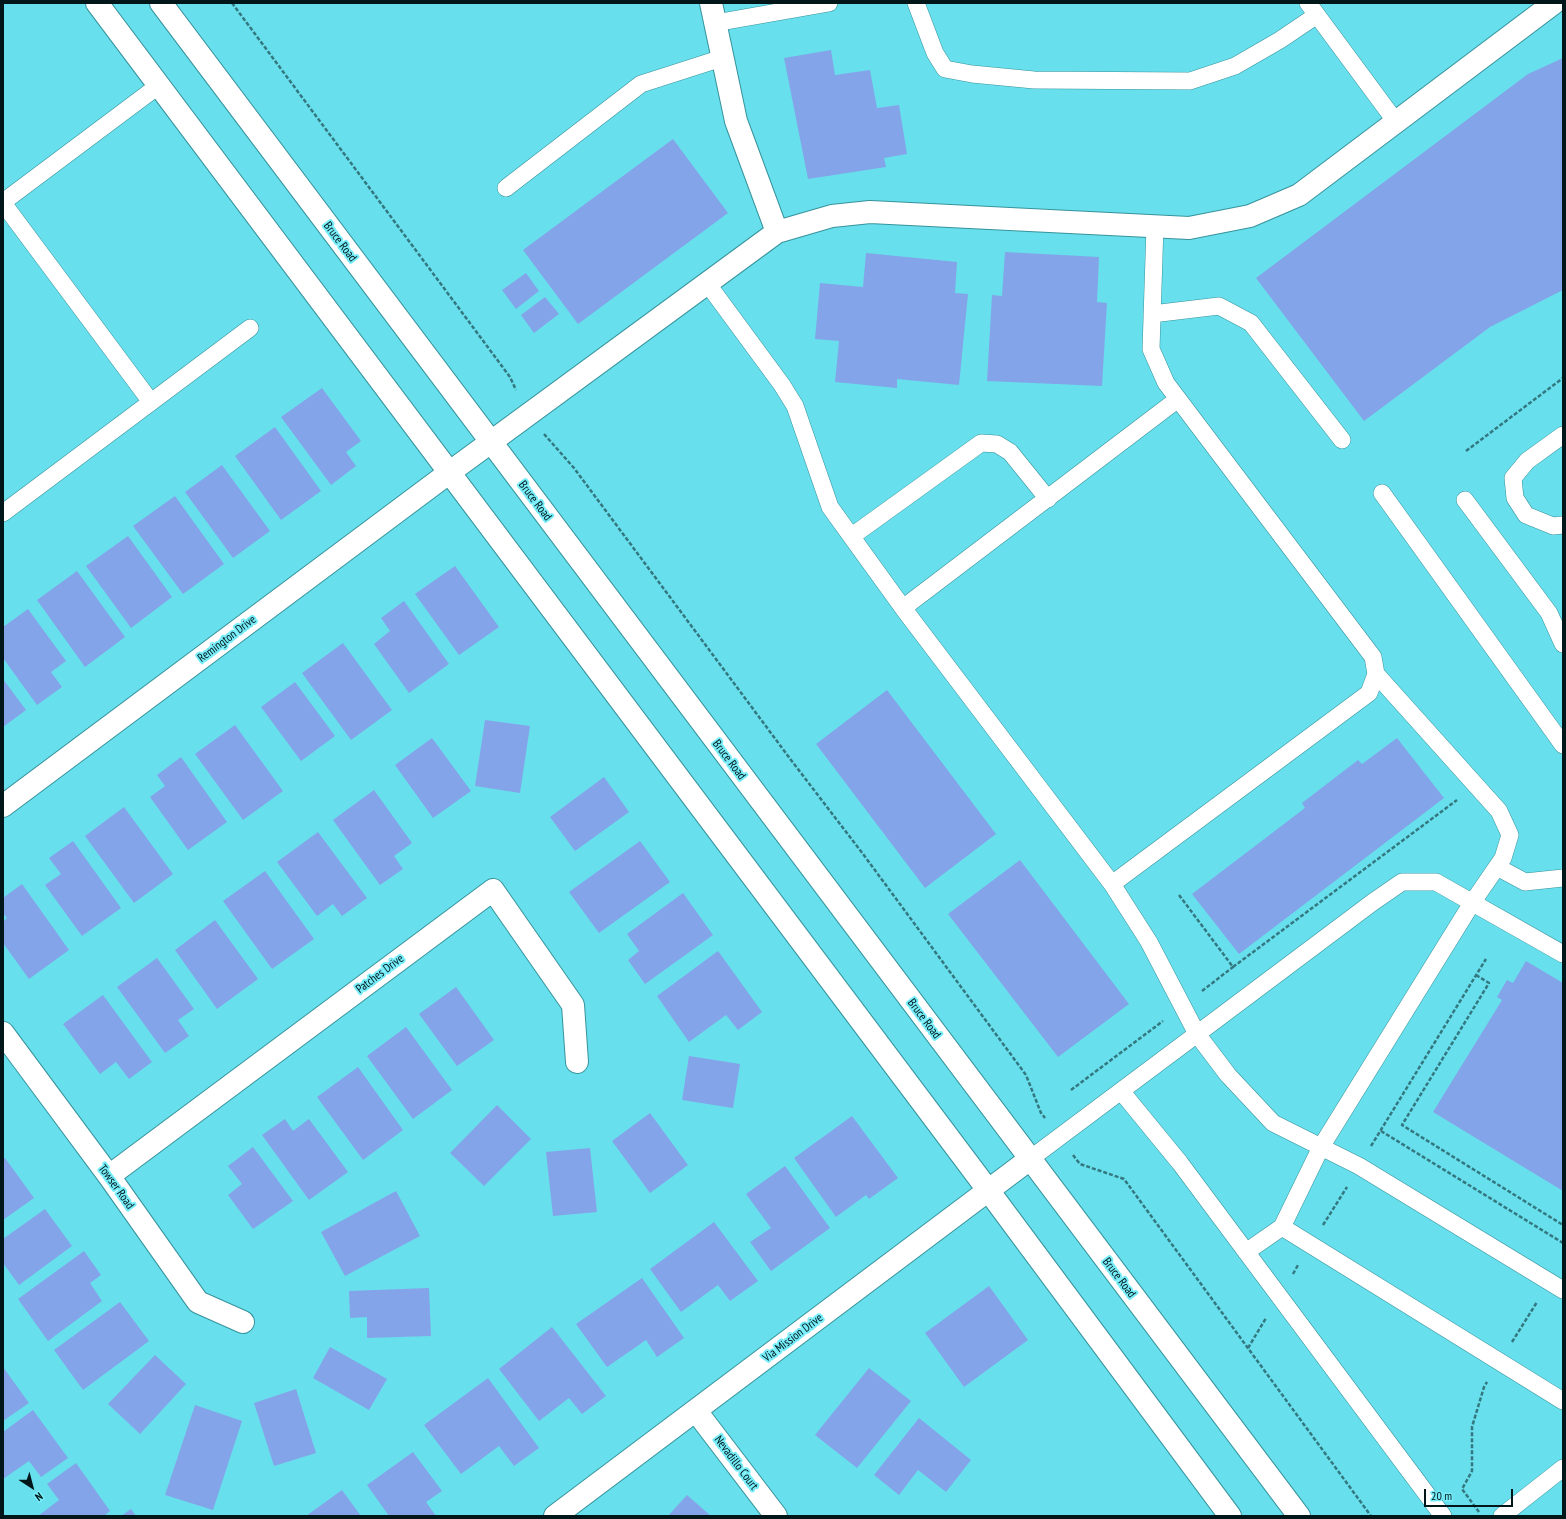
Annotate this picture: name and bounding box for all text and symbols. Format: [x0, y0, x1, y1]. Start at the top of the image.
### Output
street label: Bruce Road [320, 219, 360, 265]
street label: Bruce Road [515, 478, 555, 524]
street label: Remington Drive [195, 612, 259, 666]
street label: Bruce Road [709, 737, 749, 783]
street label: Patches Drive [353, 951, 407, 997]
street label: Bruce Road [904, 996, 944, 1042]
street label: Towser Road [95, 1162, 137, 1212]
street label: Bruce Road [1099, 1255, 1139, 1301]
street label: Via Mission Drive [760, 1311, 826, 1365]
street label: Nevadillo Court [711, 1433, 761, 1493]
north arrow [12, 1467, 52, 1507]
scale bar [1426, 1481, 1515, 1507]
text: 20 m [1431, 1488, 1452, 1503]
text: N [33, 1489, 46, 1504]

